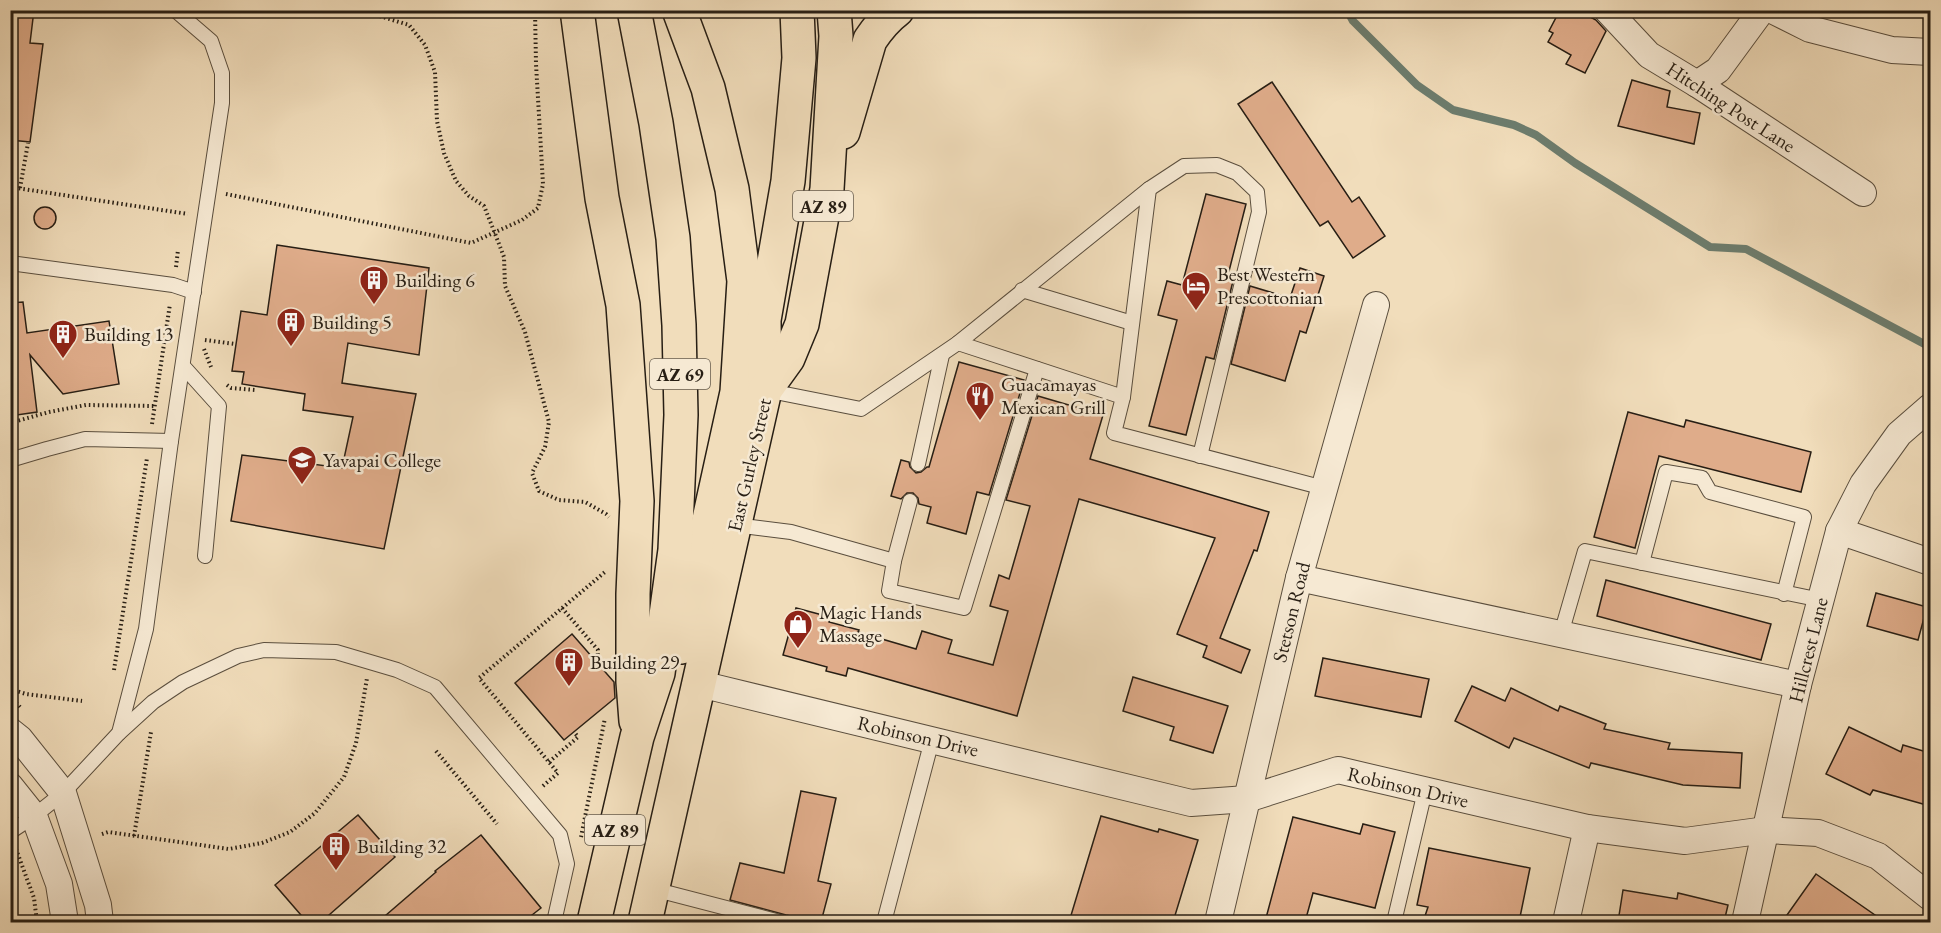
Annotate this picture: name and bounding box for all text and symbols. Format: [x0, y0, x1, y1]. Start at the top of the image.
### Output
street label: Hitching Post Lane [1662, 56, 1801, 158]
road number: AZ 89 [793, 191, 853, 221]
place label: Best Western Prescottonian [1217, 261, 1324, 310]
building icon: Building 6 [358, 264, 390, 306]
place label: Building 6 [395, 267, 475, 293]
hotel icon: Best Western Prescottonian [1180, 270, 1212, 312]
building icon: Building 5 [275, 306, 307, 348]
place label: Building 5 [312, 309, 392, 335]
building icon: Building 13 [47, 318, 79, 360]
place label: Building 13 [84, 321, 173, 347]
road number: AZ 69 [650, 359, 710, 389]
place label: Guacamayas Mexican Grill [1001, 371, 1106, 420]
restaurant icon: Guacamayas Mexican Grill [964, 380, 996, 422]
street label: East Gurley Street [721, 395, 777, 534]
school or university icon: Yavapai College [286, 444, 318, 486]
place label: Yavapai College [323, 447, 441, 473]
street label: Stetson Road [1266, 558, 1316, 665]
street label: Hillcrest Lane [1782, 594, 1834, 705]
place label: Magic Hands Massage [819, 599, 922, 648]
shop icon: Magic Hands Massage [782, 608, 814, 650]
building icon: Building 29 [553, 646, 585, 688]
place label: Building 29 [590, 649, 680, 675]
street label: Robinson Drive [855, 709, 981, 763]
street label: Robinson Drive [1345, 760, 1471, 814]
road number: AZ 89 [585, 815, 645, 845]
building icon: Building 32 [320, 830, 352, 872]
place label: Building 32 [357, 833, 447, 859]

